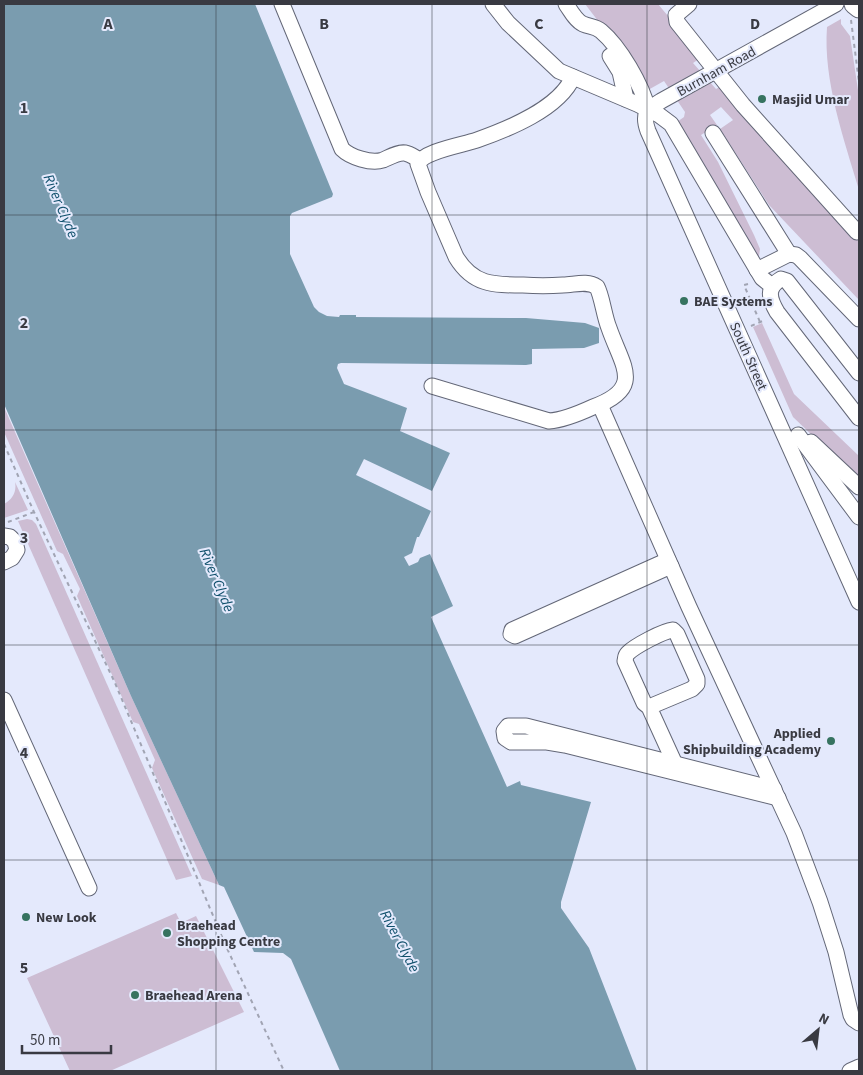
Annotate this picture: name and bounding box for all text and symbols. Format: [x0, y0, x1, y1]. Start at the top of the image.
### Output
text: A [102, 13, 113, 35]
text: B [319, 13, 329, 35]
text: C [534, 13, 544, 35]
text: D [750, 13, 760, 35]
street label: Burnham Road [673, 42, 760, 102]
place label: Masjid Umar [772, 90, 850, 110]
marker: Masjid Umar [756, 93, 768, 105]
text: 1 [20, 97, 28, 119]
water label: River Clyde [38, 171, 83, 241]
place label: BAE Systems [694, 292, 773, 312]
marker: BAE Systems [678, 295, 690, 307]
text: 2 [20, 312, 28, 334]
street label: South Street [724, 319, 772, 394]
text: 3 [20, 527, 28, 549]
water label: River Clyde [194, 545, 239, 615]
place label: Applied Shipbuilding Academy [683, 724, 822, 760]
marker: Applied Shipbuilding Academy [825, 735, 837, 747]
text: 4 [20, 742, 29, 764]
water label: River Clyde [374, 906, 425, 976]
place label: New Look [36, 908, 97, 928]
marker: New Look [20, 911, 32, 923]
place label: Braehead Shopping Centre [177, 916, 280, 952]
marker: Braehead Shopping Centre [161, 927, 173, 939]
text: 5 [20, 957, 28, 979]
place label: Braehead Arena [145, 986, 243, 1006]
marker: Braehead Arena [129, 989, 141, 1001]
north arrow [793, 1005, 843, 1055]
text: N [815, 1008, 832, 1030]
scale bar [22, 1022, 111, 1054]
text: 50 m [30, 1030, 60, 1051]

